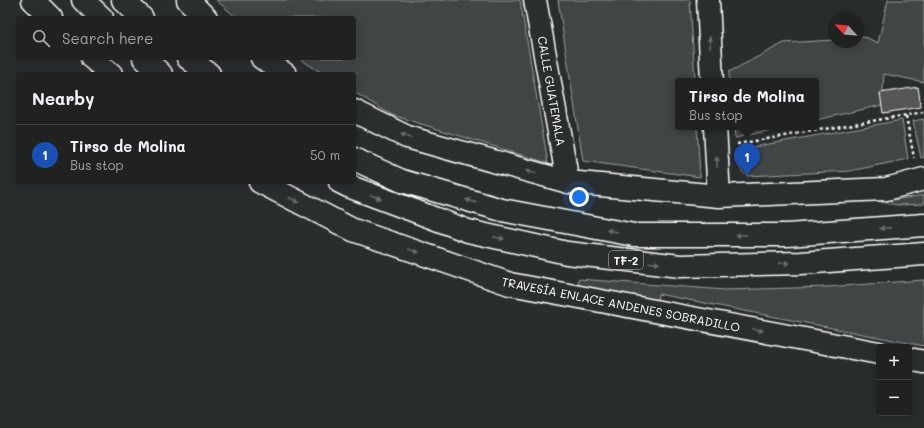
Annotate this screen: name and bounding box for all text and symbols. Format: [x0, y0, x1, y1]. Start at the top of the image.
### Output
north arrow [828, 12, 864, 48]
search box [16, 16, 356, 60]
icon: search [30, 27, 52, 49]
text: Search here [62, 28, 153, 48]
street label: CALLE GUATEMALA [534, 35, 570, 147]
one-way arrow [707, 35, 713, 48]
popup [675, 78, 819, 130]
text: Tirso de Molina [689, 86, 805, 106]
text: Nearby [32, 87, 94, 109]
text: Bus stop [689, 106, 743, 123]
one-way arrow [400, 132, 412, 138]
text: Tirso de Molina [70, 136, 186, 156]
pin: 1 [734, 143, 760, 176]
text: 1 [42, 146, 48, 163]
text: 50 m [310, 146, 340, 163]
text: Bus stop [70, 156, 123, 173]
one-way arrow [713, 156, 720, 168]
one-way arrow [525, 168, 537, 174]
your location [569, 187, 589, 207]
one-way arrow [370, 194, 382, 200]
one-way arrow [289, 197, 300, 203]
one-way arrow [465, 198, 477, 204]
one-way arrow [879, 224, 891, 231]
one-way arrow [606, 227, 618, 233]
one-way arrow [734, 232, 747, 238]
one-way arrow [492, 235, 505, 241]
one-way arrow [408, 248, 420, 254]
road number: TF-2 [609, 251, 643, 269]
one-way arrow [648, 260, 660, 266]
one-way arrow [778, 260, 790, 267]
street label: TRAVESÍA ENLACE ANDENES SOBRADILLO [500, 273, 742, 335]
one-way arrow [752, 327, 764, 333]
map controls [876, 344, 912, 416]
button: + [876, 344, 912, 380]
button: − [876, 380, 912, 416]

